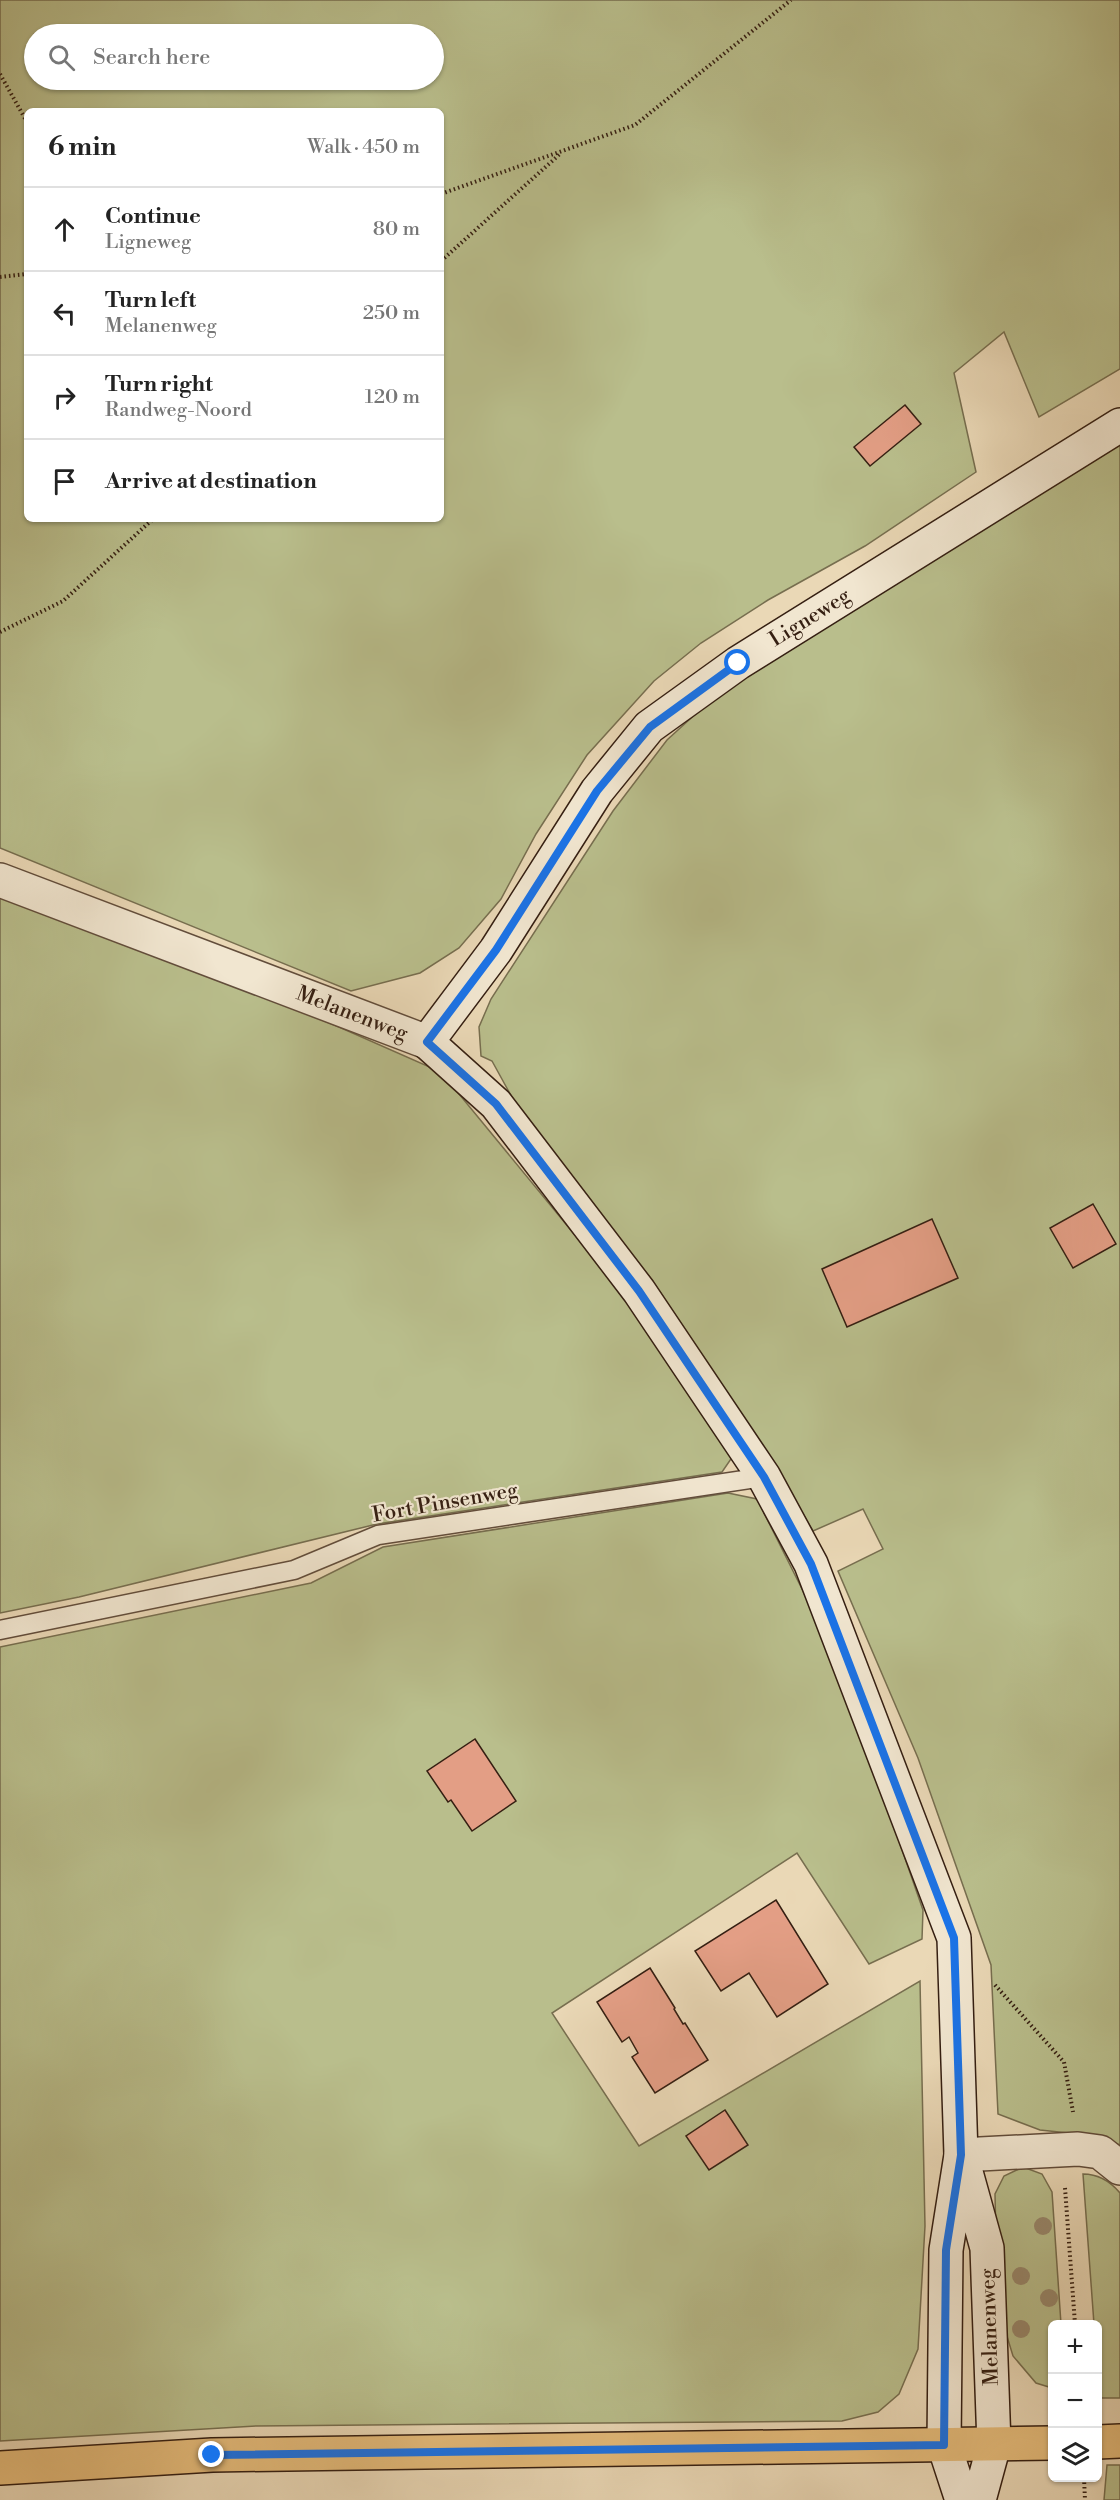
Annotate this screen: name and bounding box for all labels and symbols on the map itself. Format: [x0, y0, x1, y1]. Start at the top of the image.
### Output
street label: Ligneweg [765, 583, 855, 653]
route start [724, 649, 750, 675]
street label: Melanenweg [293, 981, 412, 1047]
street label: Fort Pinsenweg [370, 1477, 520, 1529]
street label: Melanenweg [975, 2268, 1005, 2386]
route end [198, 2441, 224, 2467]

